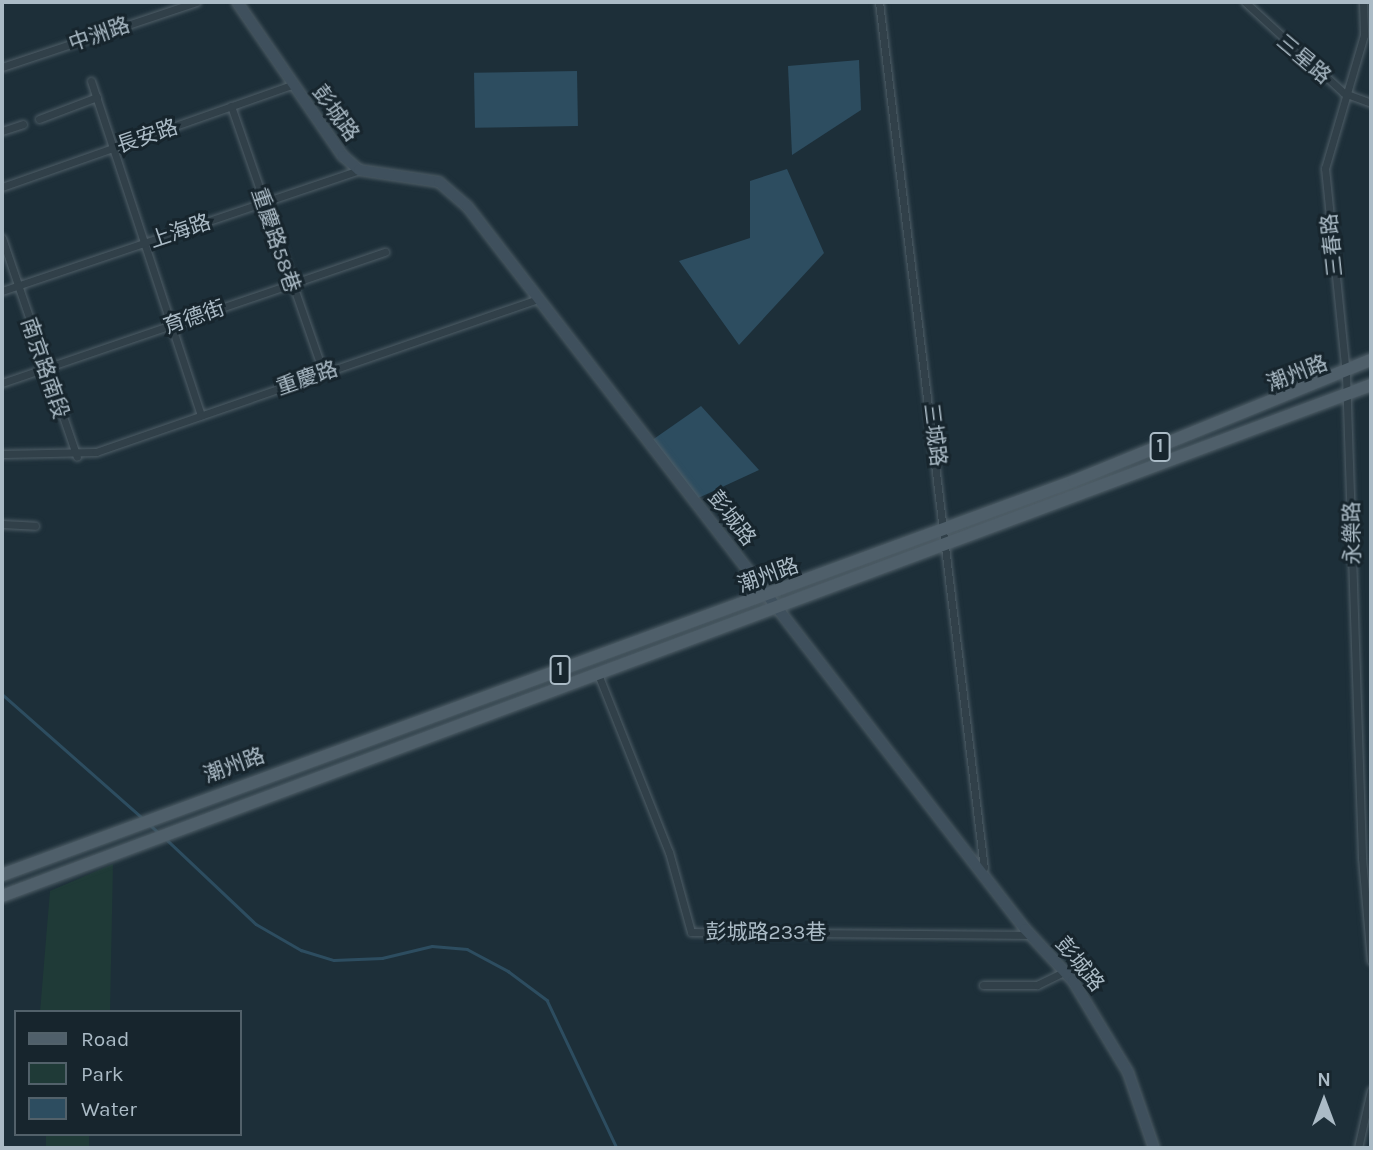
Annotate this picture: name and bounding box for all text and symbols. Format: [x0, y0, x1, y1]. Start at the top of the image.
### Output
street label: 中洲路 [65, 12, 133, 56]
street label: 三星路 [1272, 29, 1336, 89]
street label: 彭城路 [307, 80, 365, 146]
street label: 長安路 [113, 114, 181, 158]
street label: 重慶路58巷 [246, 184, 306, 296]
street label: 上海路 [146, 209, 214, 253]
street label: 三春路 [1316, 212, 1348, 278]
street label: 育德街 [160, 295, 228, 339]
street label: 南京路南段 [16, 314, 74, 422]
street label: 潮州路 [1263, 350, 1331, 396]
street label: 重慶路 [273, 356, 341, 400]
street label: 三城路 [919, 402, 951, 468]
road number: 1 [1150, 432, 1170, 462]
street label: 彭城路 [703, 485, 761, 551]
street label: 永樂路 [1339, 501, 1365, 565]
street label: 潮州路 [734, 552, 802, 598]
road number: 1 [550, 654, 570, 685]
street label: 潮州路 [200, 742, 268, 788]
street label: 彭城路233巷 [706, 919, 826, 945]
street label: 彭城路 [1050, 932, 1110, 996]
legend [14, 1010, 242, 1136]
text: Road [81, 1027, 129, 1051]
text: Park [81, 1062, 124, 1086]
north arrow [1289, 1066, 1359, 1136]
text: N [1317, 1069, 1331, 1091]
text: Water [81, 1097, 137, 1121]

